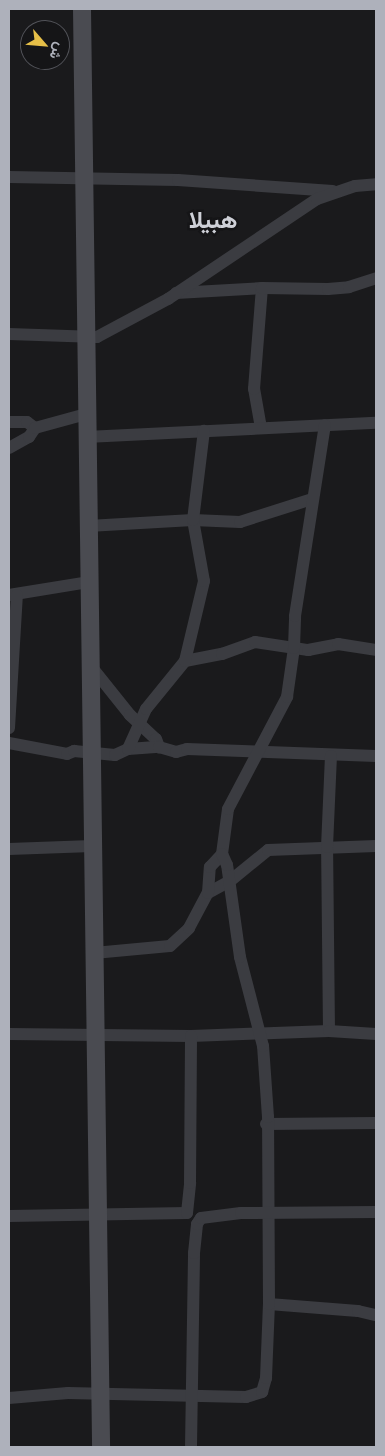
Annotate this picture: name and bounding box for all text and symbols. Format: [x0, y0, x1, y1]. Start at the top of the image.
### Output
north arrow [20, 20, 70, 70]
text: ش [45, 39, 70, 63]
district label: هبيلا [189, 206, 237, 234]

